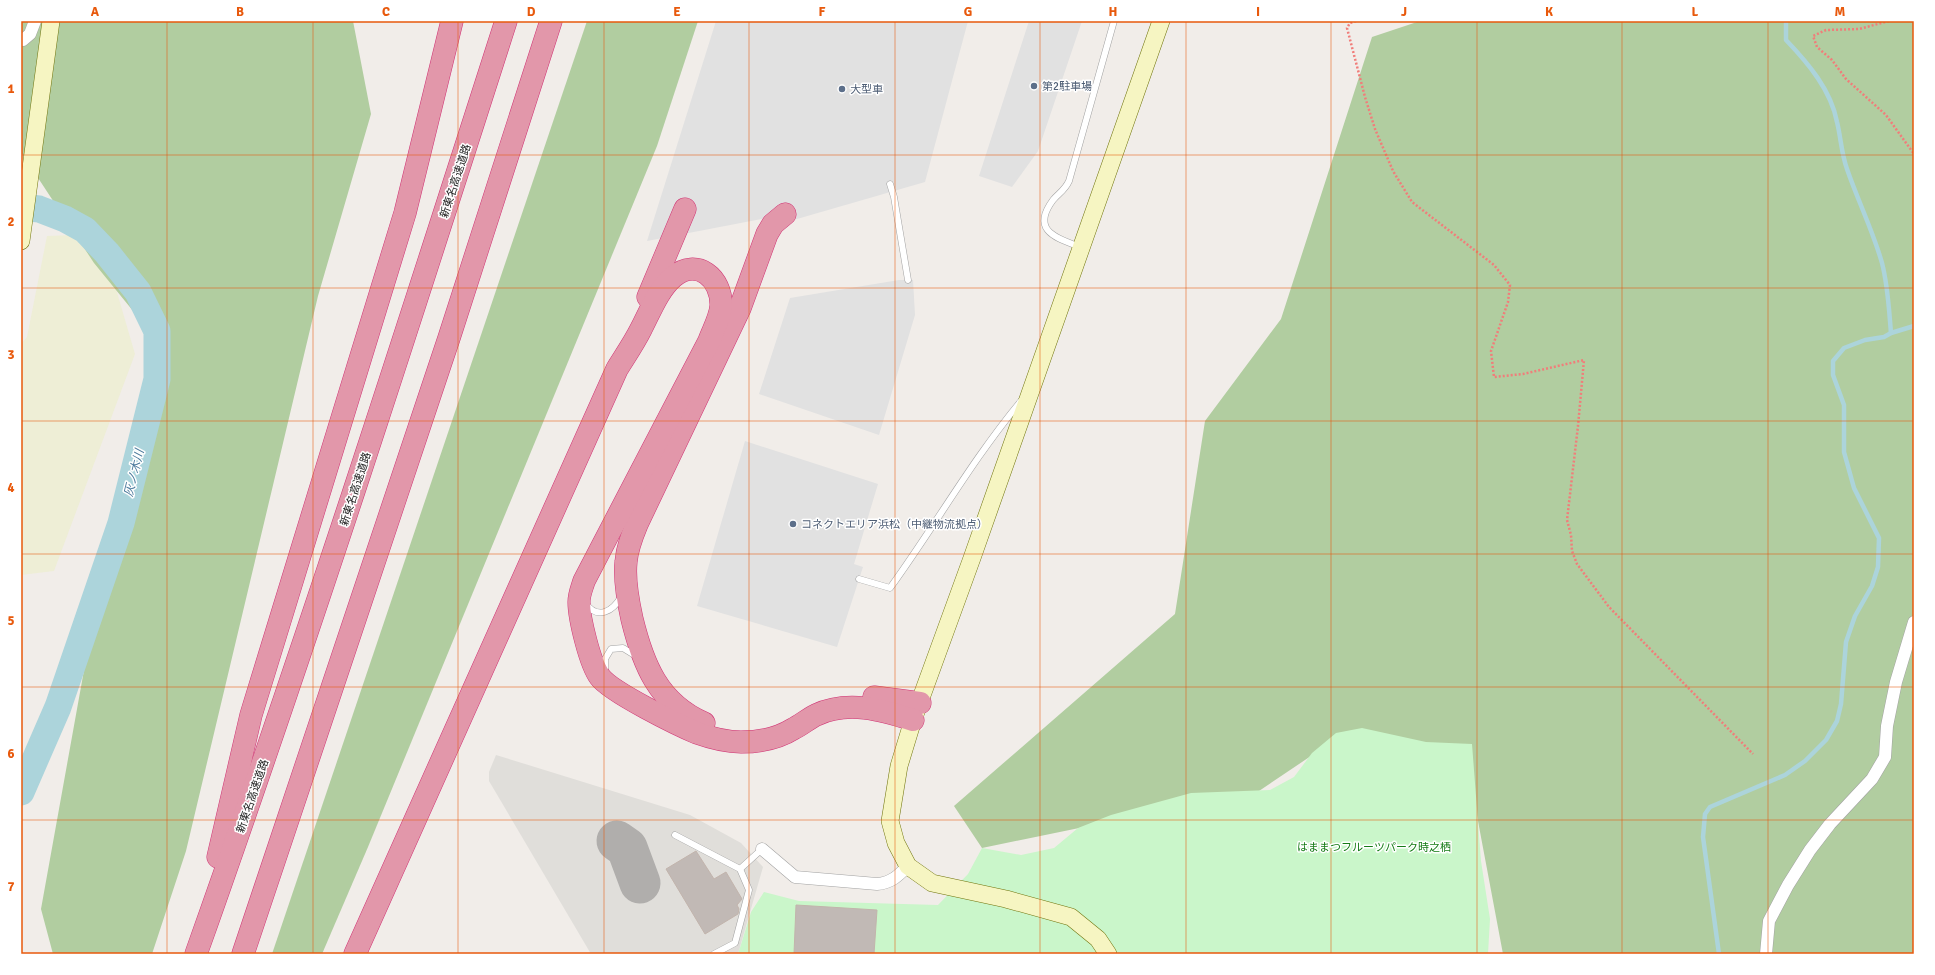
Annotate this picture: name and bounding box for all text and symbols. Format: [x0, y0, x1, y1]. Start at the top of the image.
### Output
text: A [91, 4, 100, 20]
text: B [236, 4, 244, 20]
text: C [382, 4, 390, 20]
text: D [527, 4, 536, 20]
text: E [673, 4, 681, 20]
text: F [819, 4, 826, 20]
text: G [964, 4, 972, 20]
text: H [1109, 4, 1117, 20]
text: I [1256, 4, 1260, 20]
text: J [1401, 4, 1407, 20]
text: K [1545, 4, 1553, 20]
text: L [1692, 4, 1699, 20]
text: M [1835, 4, 1846, 20]
place label: 第2駐車場 [1042, 80, 1092, 93]
text: 1 [7, 81, 15, 97]
marker: 第2駐車場 [1029, 81, 1039, 91]
place label: 大型車 [850, 83, 883, 96]
marker: 大型車 [837, 84, 847, 94]
street label: 新東名高速道路 [437, 143, 474, 220]
text: 2 [7, 214, 15, 230]
text: 3 [7, 347, 15, 363]
water label: 灰ノ木川 [121, 446, 148, 498]
street label: 新東名高速道路 [337, 451, 374, 528]
text: 4 [7, 480, 15, 496]
place label: コネクトエリア浜松（中継物流拠点） [801, 518, 988, 531]
marker: コネクトエリア浜松（中継物流拠点） [788, 519, 798, 529]
text: 5 [7, 613, 15, 629]
text: 6 [7, 746, 15, 762]
street label: 新東名高速道路 [234, 758, 271, 835]
park label: はままつフルーツパーク時之栖 [1297, 841, 1451, 854]
text: 7 [7, 879, 15, 895]

